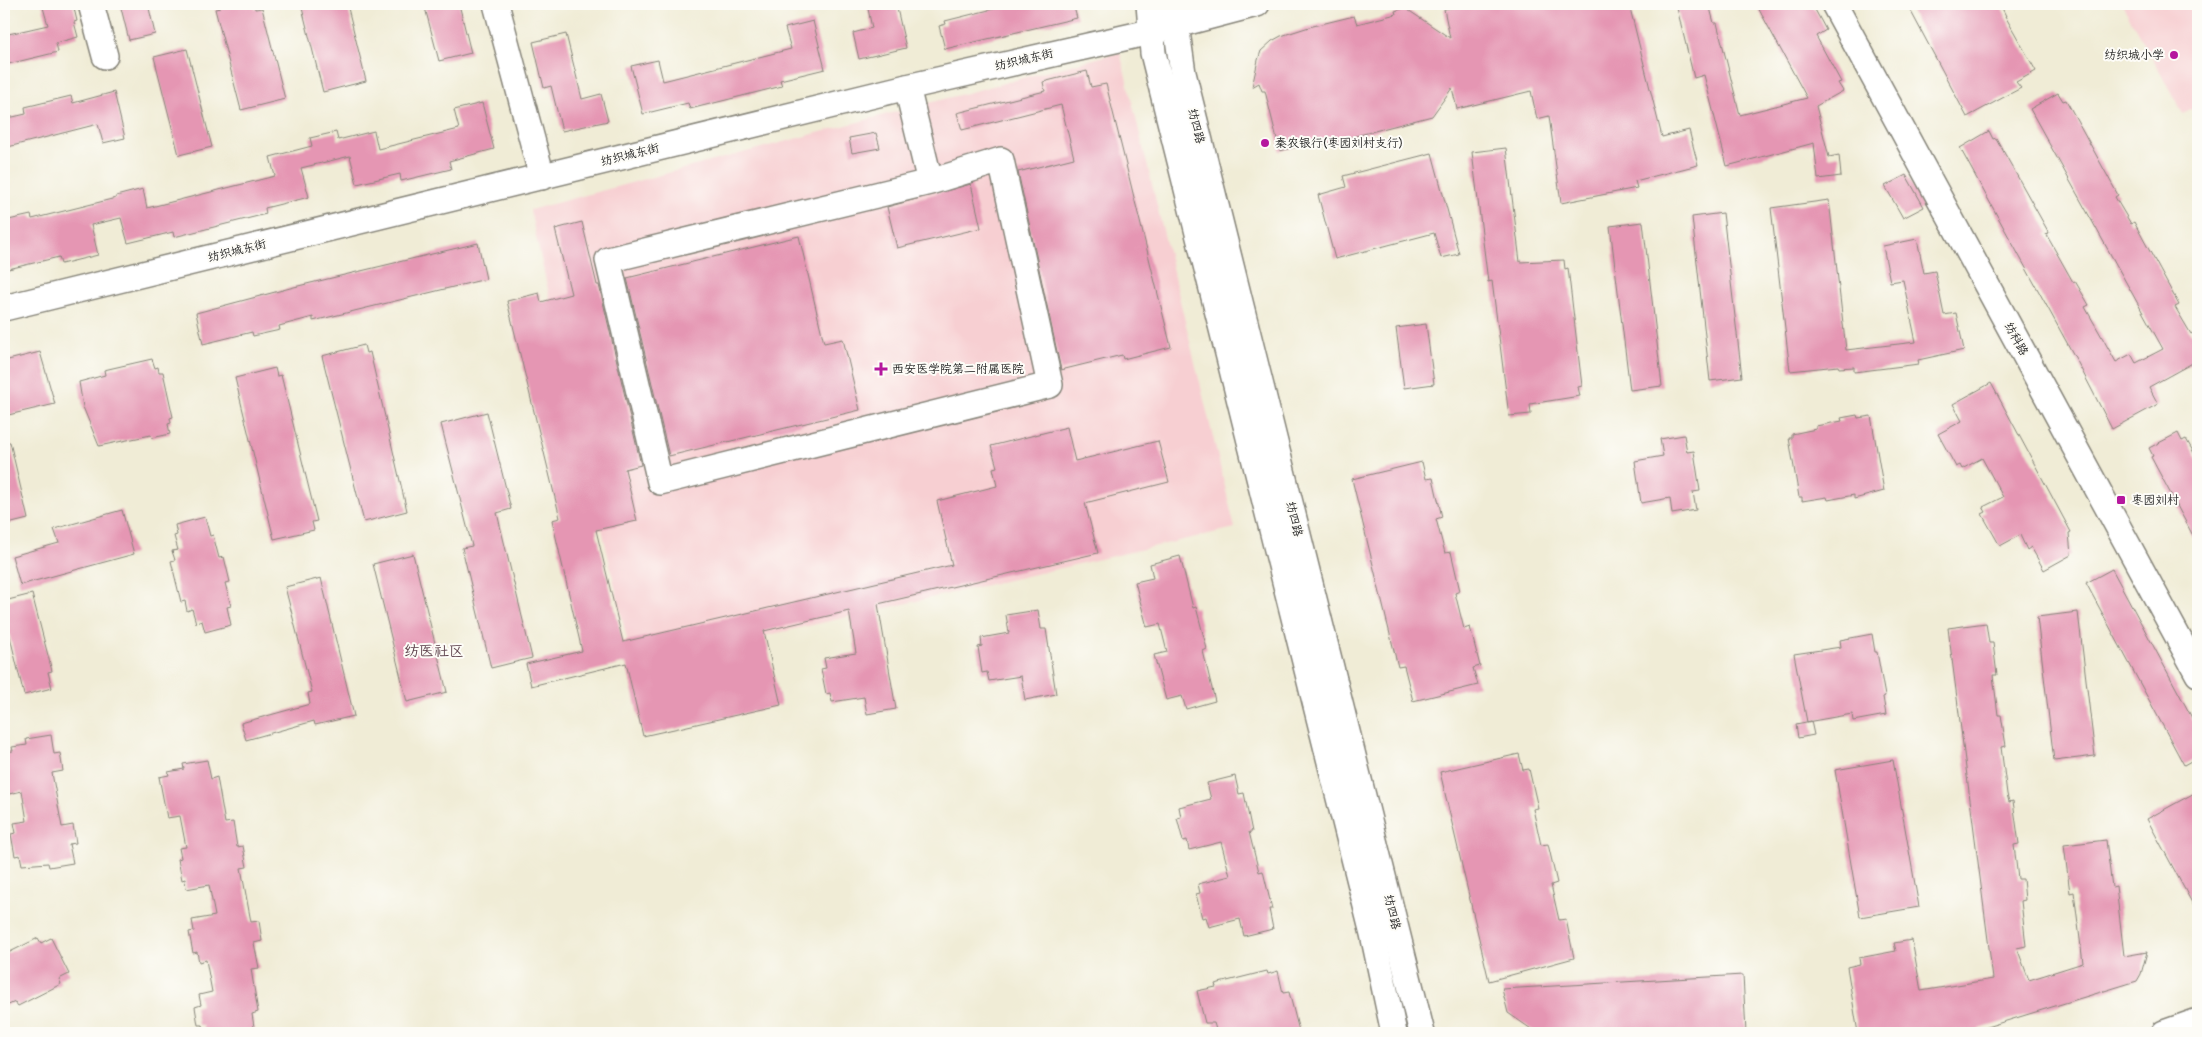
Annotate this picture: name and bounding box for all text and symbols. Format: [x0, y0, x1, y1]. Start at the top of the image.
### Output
street label: 纺织城东街 [993, 46, 1055, 74]
place label: 纺织城小学 [2104, 48, 2164, 63]
marker: 纺织城小学 [2168, 49, 2180, 61]
street label: 纺四路 [1184, 107, 1208, 145]
place label: 秦农银行(枣园刘村支行) [1275, 136, 1403, 151]
marker: 秦农银行(枣园刘村支行) [1259, 137, 1271, 149]
street label: 纺织城东街 [599, 140, 661, 170]
street label: 纺织城东街 [206, 236, 268, 266]
street label: 纺科路 [2001, 320, 2031, 358]
marker: 西安医学院第二附属医院 [874, 362, 888, 376]
place label: 西安医学院第二附属医院 [892, 362, 1024, 377]
place label: 枣园刘村 [2131, 493, 2179, 508]
marker: 枣园刘村 [2115, 494, 2127, 506]
street label: 纺四路 [1282, 500, 1306, 538]
district label: 纺医社区 [404, 642, 464, 661]
street label: 纺四路 [1380, 893, 1404, 931]

